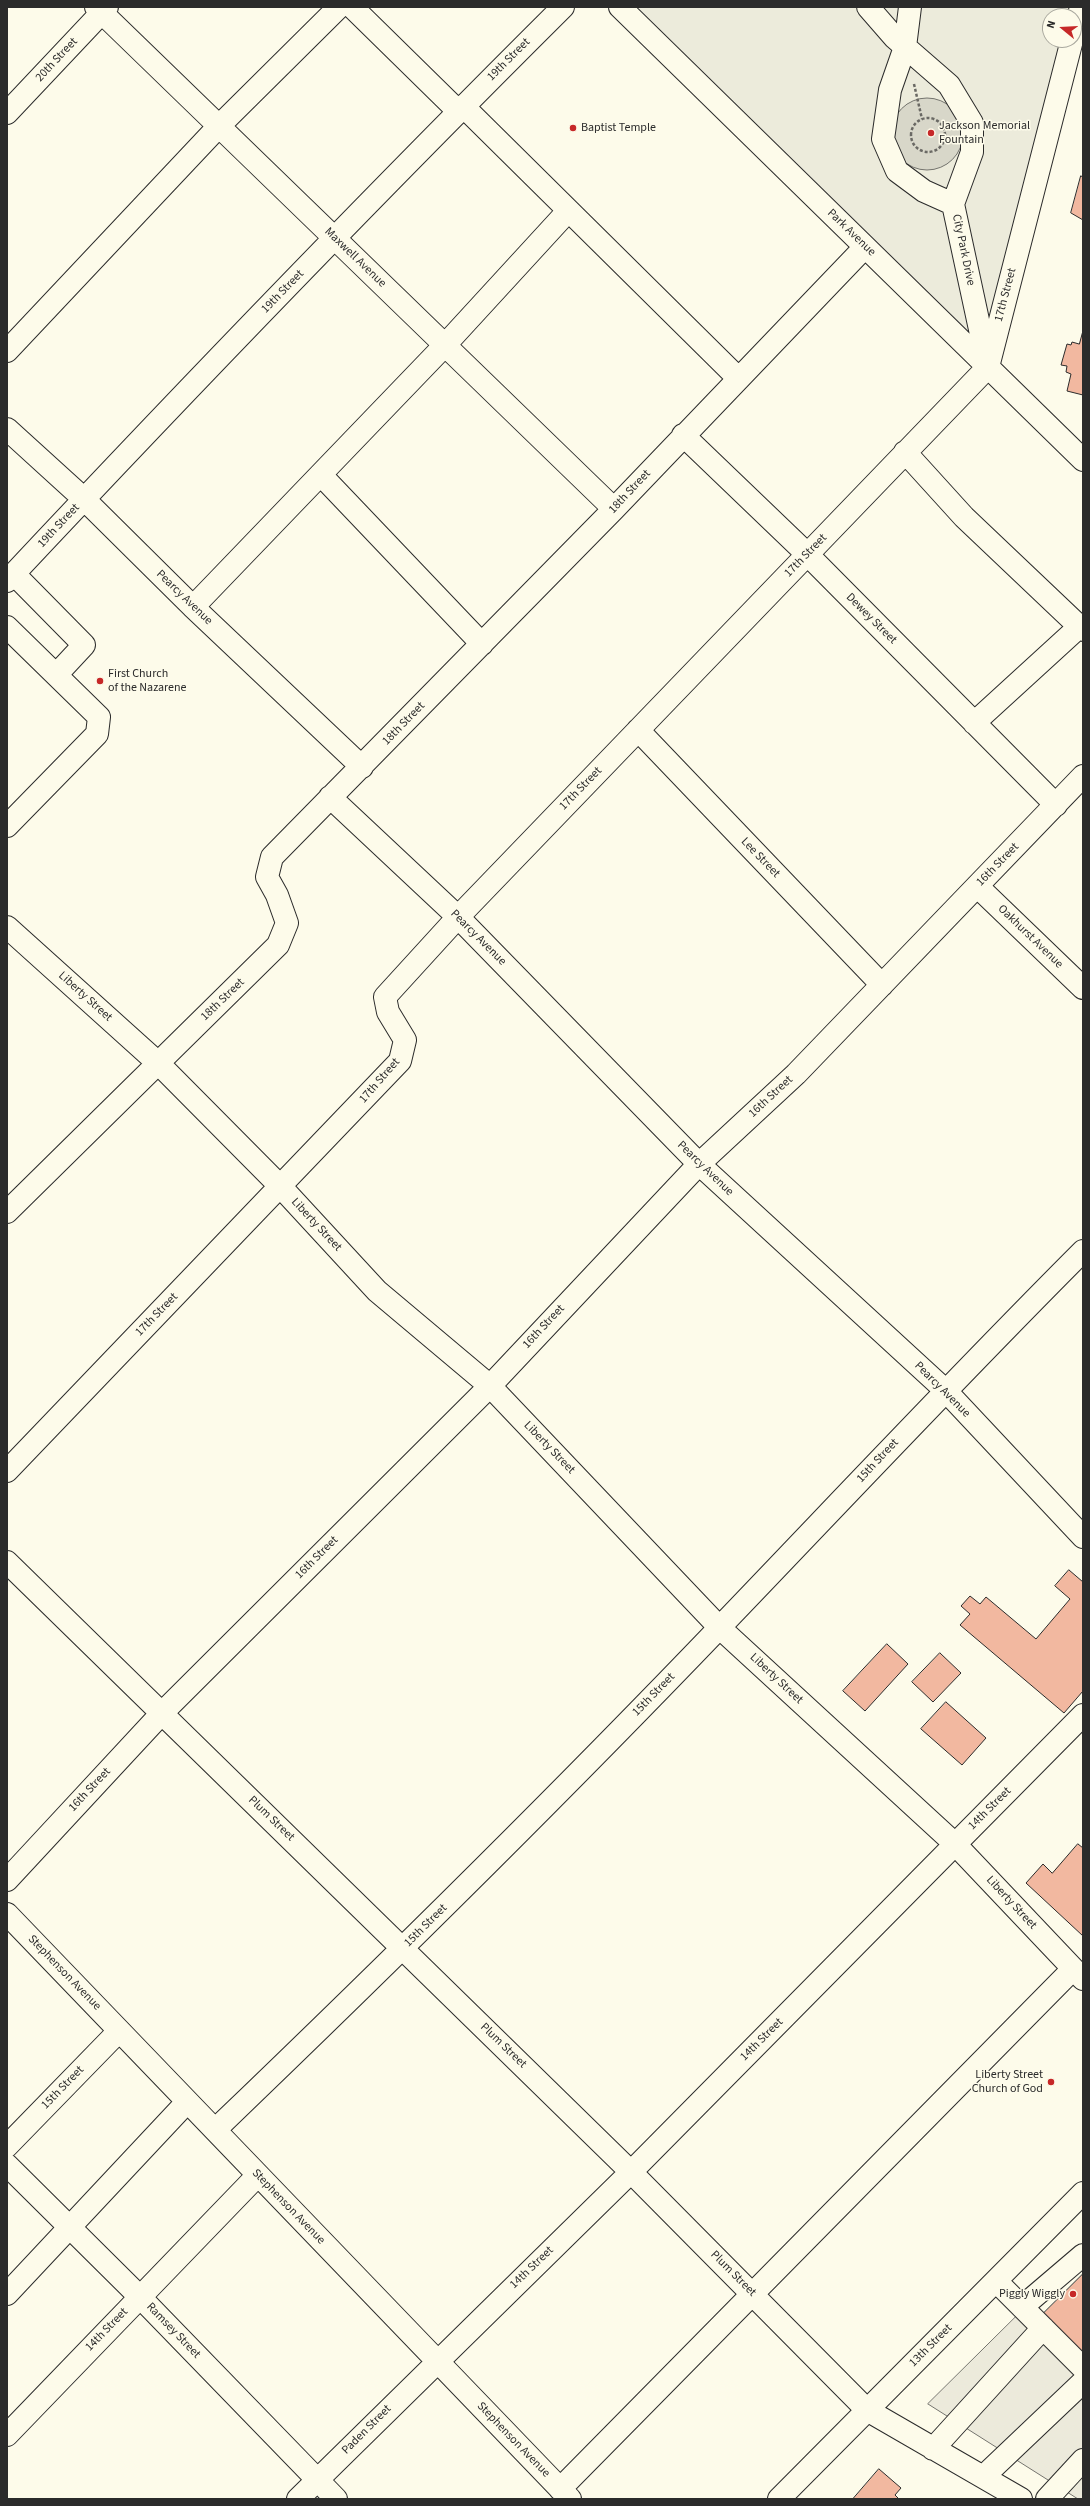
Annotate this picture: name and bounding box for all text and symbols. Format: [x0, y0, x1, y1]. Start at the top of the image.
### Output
north arrow [1042, 8, 1082, 48]
text: N [1043, 19, 1059, 30]
street label: 20th Street [33, 35, 81, 85]
street label: 19th Street [484, 35, 534, 85]
place label: Jackson Memorial Fountain [939, 119, 1030, 147]
place label: Baptist Temple [581, 121, 656, 135]
marker: Baptist Temple [568, 123, 578, 133]
marker: Jackson Memorial Fountain [926, 128, 936, 138]
street label: Park Avenue [824, 206, 878, 260]
street label: City Park Drive [948, 213, 978, 287]
street label: Maxwell Avenue [321, 225, 389, 291]
street label: 19th Street [259, 267, 307, 317]
street label: 17th Street [992, 267, 1020, 323]
street label: 18th Street [606, 467, 654, 517]
street label: 19th Street [35, 501, 83, 551]
street label: 17th Street [782, 531, 830, 581]
street label: Pearcy Avenue [153, 567, 215, 629]
street label: Dewey Street [843, 591, 899, 647]
place label: First Church of the Nazarene [108, 667, 187, 695]
marker: First Church of the Nazarene [95, 676, 105, 686]
street label: 18th Street [380, 699, 428, 749]
street label: 17th Street [557, 764, 605, 814]
street label: Lee Street [737, 835, 783, 881]
street label: 16th Street [974, 840, 1022, 890]
street label: Oakhurst Avenue [994, 902, 1066, 972]
street label: Pearcy Avenue [447, 907, 509, 969]
street label: Liberty Street [55, 969, 115, 1025]
street label: 18th Street [198, 976, 248, 1024]
street label: 17th Street [357, 1056, 403, 1106]
street label: 16th Street [746, 1073, 796, 1121]
street label: Pearcy Avenue [674, 1138, 736, 1200]
street label: Liberty Street [288, 1195, 344, 1255]
street label: 17th Street [133, 1290, 181, 1340]
street label: 16th Street [520, 1302, 568, 1352]
street label: Pearcy Avenue [911, 1359, 973, 1421]
street label: Liberty Street [520, 1419, 578, 1477]
street label: 15th Street [854, 1436, 902, 1486]
street label: 16th Street [292, 1533, 342, 1583]
street label: Liberty Street [746, 1651, 806, 1707]
street label: 15th Street [630, 1670, 678, 1720]
street label: 16th Street [66, 1765, 114, 1815]
street label: 14th Street [965, 1784, 1015, 1834]
street label: Plum Street [245, 1793, 297, 1845]
street label: Liberty Street [983, 1873, 1039, 1933]
street label: 15th Street [401, 1901, 451, 1951]
street label: Stephenson Avenue [24, 1932, 104, 2014]
street label: 14th Street [737, 2015, 787, 2065]
street label: Plum Street [477, 2020, 529, 2072]
street label: 15th Street [39, 2063, 87, 2113]
place label: Liberty Street Church of God [972, 2068, 1043, 2096]
marker: Liberty Street Church of God [1046, 2077, 1056, 2087]
street label: Stephenson Avenue [248, 2166, 328, 2248]
street label: 14th Street [507, 2244, 557, 2292]
street label: Plum Street [707, 2248, 759, 2300]
place label: Piggly Wiggly [999, 2287, 1065, 2301]
marker: Piggly Wiggly [1068, 2289, 1078, 2299]
street label: Ramsey Street [143, 2300, 203, 2362]
street label: 14th Street [83, 2305, 131, 2355]
street label: 13th Street [906, 2321, 956, 2371]
street label: Stephenson Avenue [473, 2399, 553, 2481]
street label: Paden Street [339, 2402, 395, 2458]

